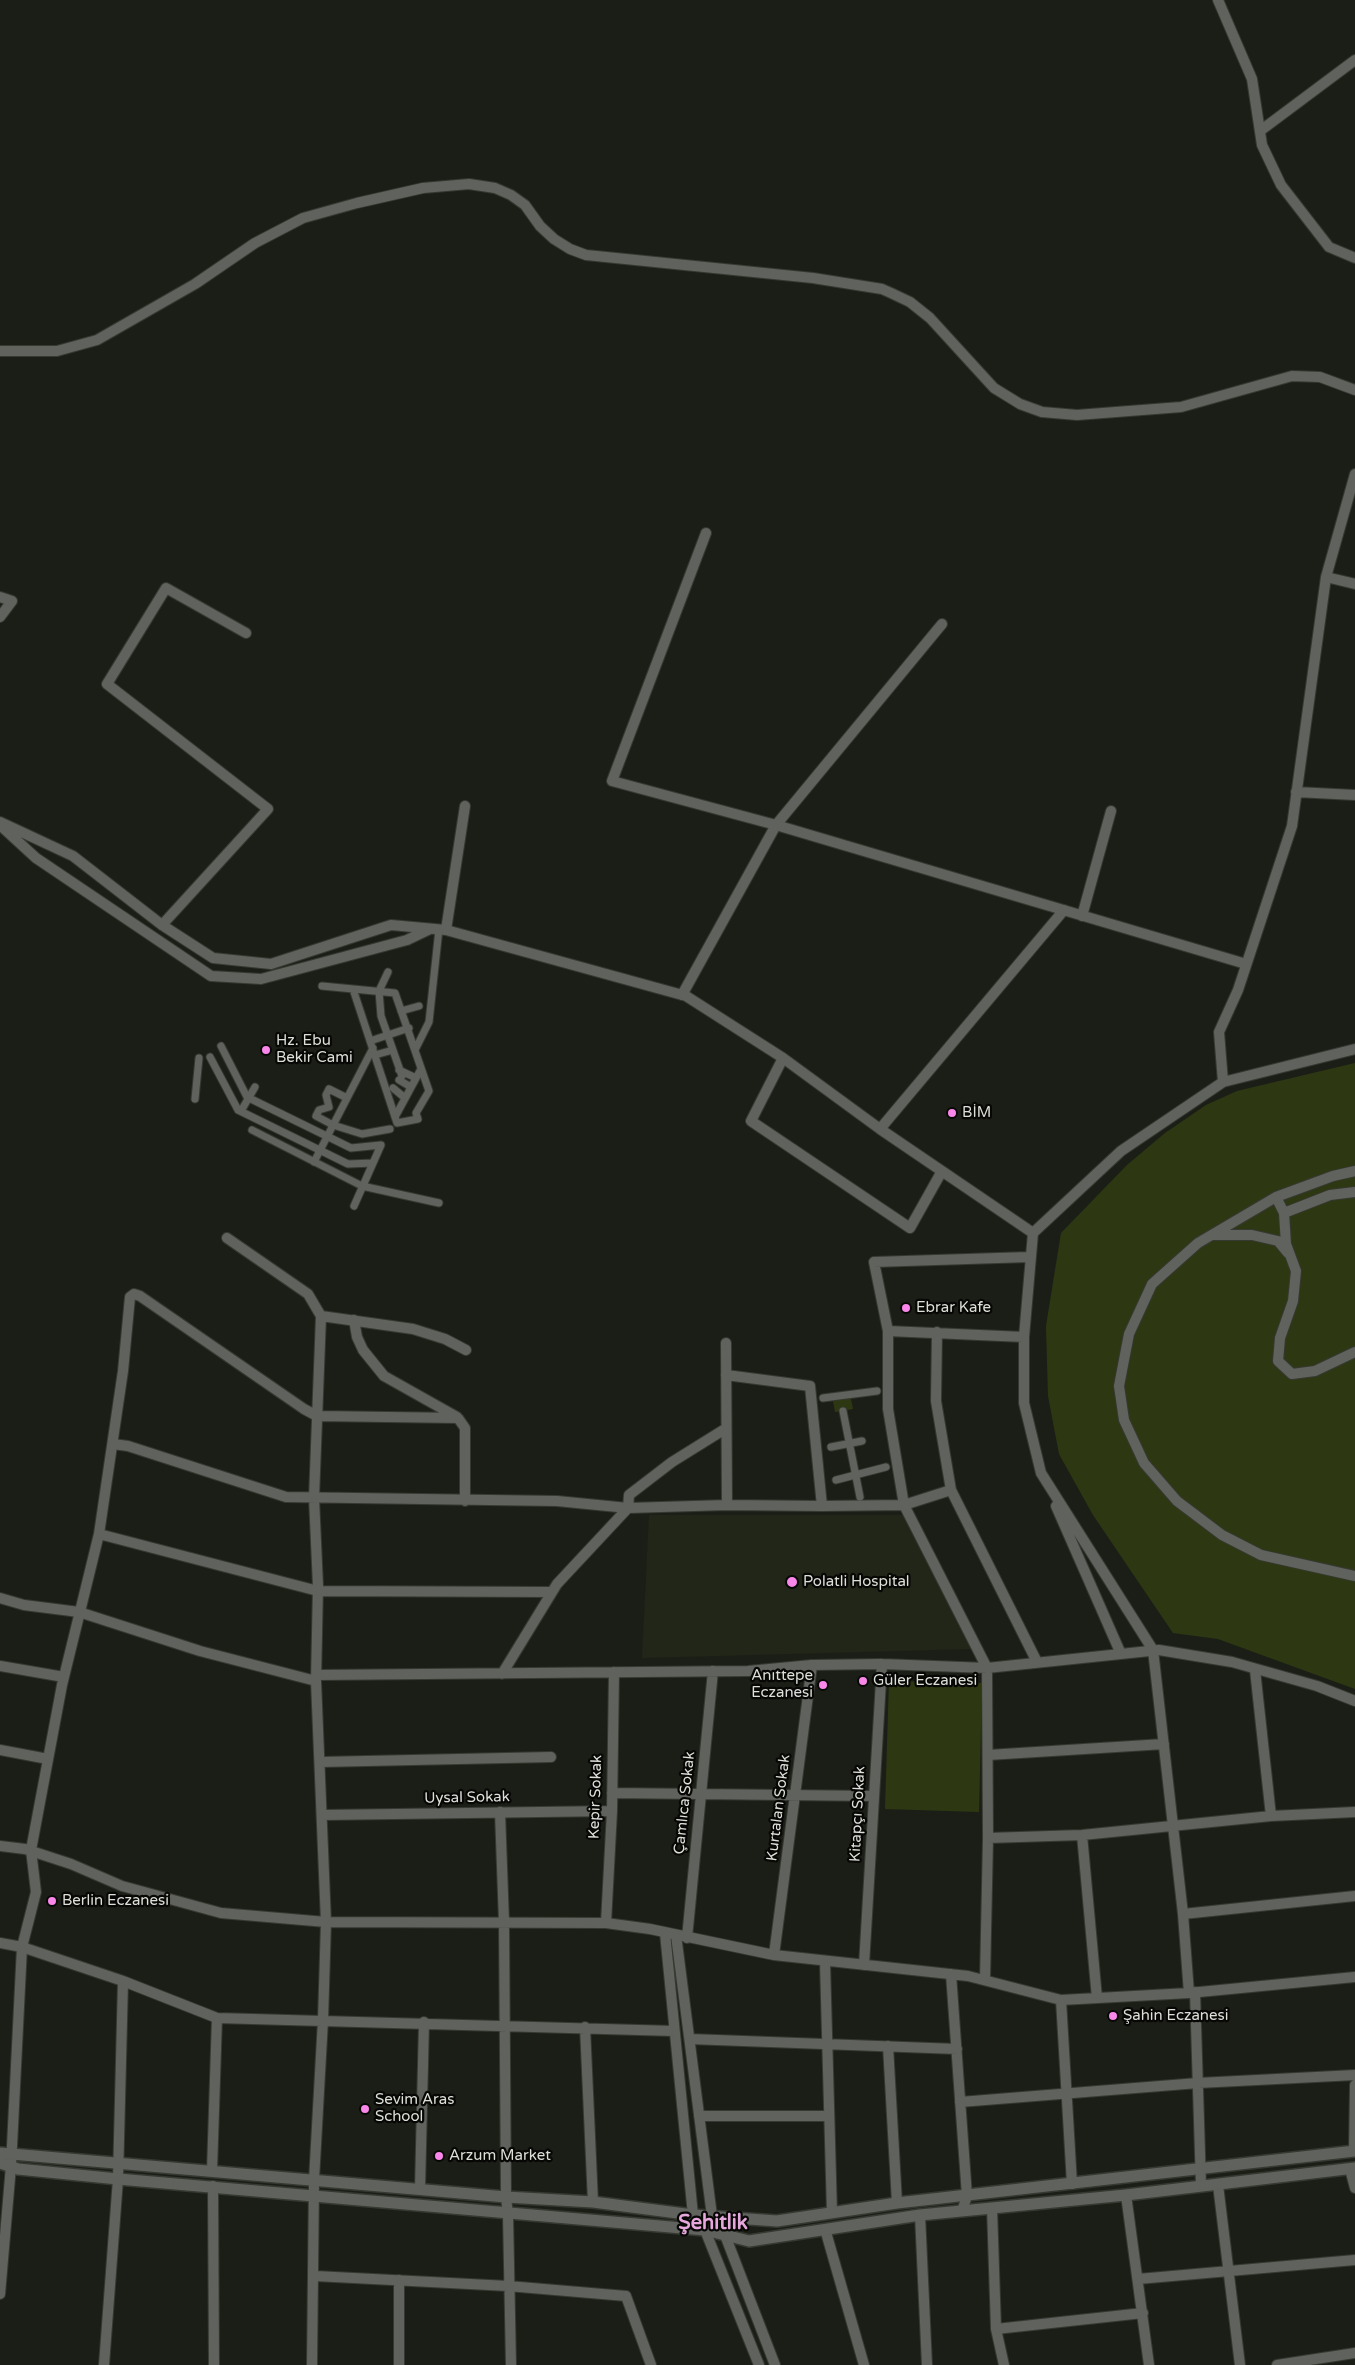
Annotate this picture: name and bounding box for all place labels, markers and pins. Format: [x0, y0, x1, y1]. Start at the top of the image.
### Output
place label: Hz. Ebu Bekir Cami [276, 1032, 353, 1067]
marker: Hz. Ebu Bekir Cami [260, 1044, 272, 1056]
place label: BİM [962, 1104, 991, 1122]
marker: BİM [946, 1107, 958, 1119]
place label: Ebrar Kafe [916, 1299, 991, 1317]
marker: Ebrar Kafe [900, 1302, 912, 1314]
place label: Polatli Hospital [803, 1573, 910, 1591]
marker: Polatli Hospital [785, 1575, 799, 1589]
place label: Anıttepe Eczanesi [751, 1667, 813, 1702]
place label: Güler Eczanesi [873, 1672, 977, 1690]
marker: Güler Eczanesi [857, 1675, 869, 1687]
marker: Anıttepe Eczanesi [817, 1679, 829, 1691]
place label: Berlin Eczanesi [62, 1892, 169, 1910]
marker: Berlin Eczanesi [46, 1895, 58, 1907]
place label: Şahin Eczanesi [1123, 2007, 1228, 2025]
marker: Şahin Eczanesi [1107, 2010, 1119, 2022]
place label: Sevim Aras School [375, 2091, 454, 2126]
marker: Sevim Aras School [359, 2103, 371, 2115]
place label: Arzum Market [449, 2147, 551, 2165]
marker: Arzum Market [433, 2150, 445, 2162]

